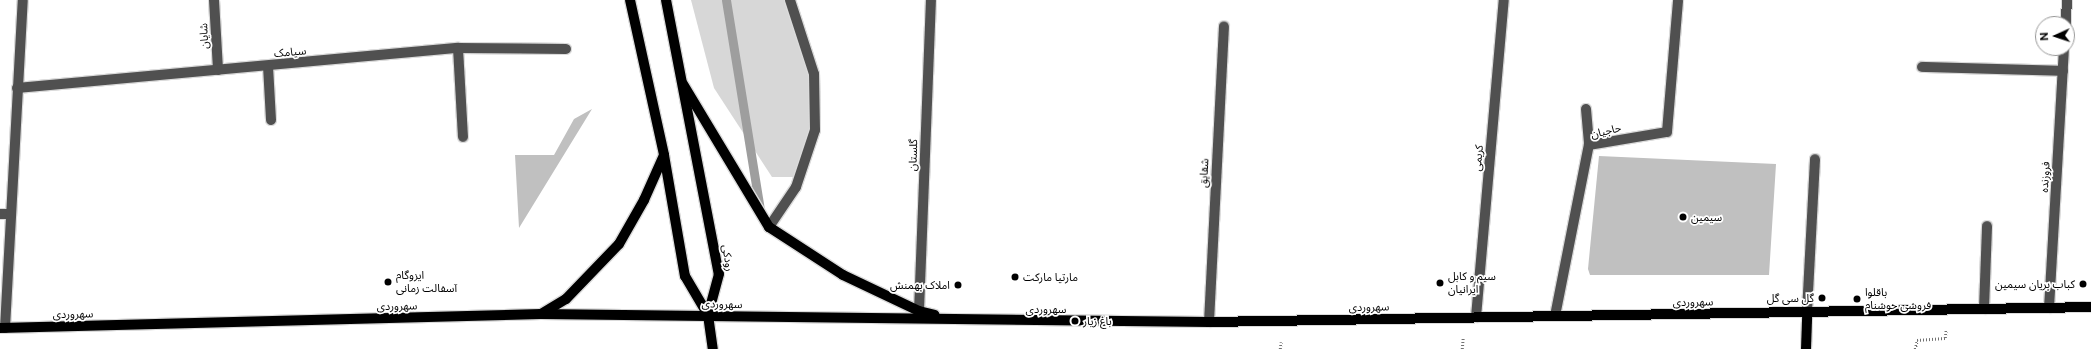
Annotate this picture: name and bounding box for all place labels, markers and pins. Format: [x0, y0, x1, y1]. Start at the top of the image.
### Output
place label: سیمین [1691, 210, 1722, 224]
marker: سیمین [1678, 212, 1688, 222]
place label: ایزوگام آسفالت زمانی [396, 269, 457, 295]
place label: مارتیا مارکت [1023, 270, 1078, 284]
place label: سیم و کابل ایرانیان [1448, 270, 1496, 296]
marker: مارتیا مارکت [1010, 272, 1020, 282]
marker: ایزوگام آسفالت زمانی [383, 277, 393, 287]
place label: کباب بریان سیمین [1995, 277, 2075, 291]
place label: املاک بهمنش [890, 278, 950, 292]
marker: سیم و کابل ایرانیان [1435, 278, 1445, 288]
marker: کباب بریان سیمین [2078, 279, 2088, 289]
marker: املاک بهمنش [953, 280, 963, 290]
place label: باقلوا فروشی خوشنام [1865, 286, 1931, 312]
place label: گل سی گل [1767, 291, 1814, 305]
marker: گل سی گل [1817, 293, 1827, 303]
marker: باقلوا فروشی خوشنام [1852, 294, 1862, 304]
place label: باغ زیار [1083, 314, 1112, 328]
marker: باغ زیار [1070, 316, 1080, 326]

